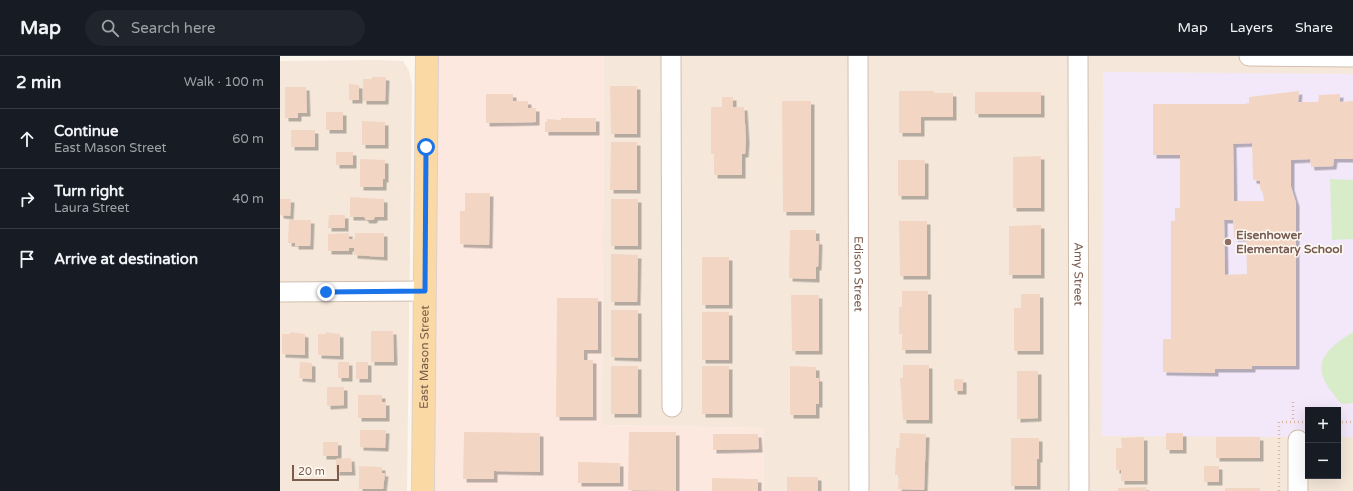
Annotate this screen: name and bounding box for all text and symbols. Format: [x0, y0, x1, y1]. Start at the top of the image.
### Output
search box [85, 10, 365, 46]
text: Map [20, 17, 61, 39]
icon: search [99, 17, 121, 39]
text: Search here [131, 19, 215, 37]
text: Map [1178, 19, 1208, 36]
text: Layers [1230, 19, 1273, 36]
text: Share [1295, 19, 1333, 36]
text: 2 min [16, 72, 61, 93]
text: Walk · 100 m [184, 74, 264, 90]
text: Continue [54, 122, 118, 140]
icon: ahead [16, 128, 38, 150]
text: 60 m [232, 131, 264, 147]
route start [417, 138, 435, 156]
text: East Mason Street [54, 140, 167, 156]
text: Turn right [54, 182, 124, 200]
icon: right [16, 188, 38, 210]
text: 40 m [232, 191, 264, 207]
text: Laura Street [54, 200, 129, 216]
place label: Eisenhower Elementary School [1236, 228, 1343, 257]
street label: Edison Street [851, 236, 866, 312]
marker: Eisenhower Elementary School [1223, 237, 1233, 247]
street label: Amy Street [1071, 242, 1086, 306]
icon: arrive [16, 248, 38, 270]
text: Arrive at destination [54, 250, 198, 268]
route end [317, 283, 335, 301]
street label: East Mason Street [417, 305, 432, 409]
map controls [1305, 407, 1341, 479]
button: + [1305, 407, 1341, 443]
button: − [1305, 443, 1341, 479]
scale bar [292, 463, 339, 482]
text: 20 m [298, 465, 325, 478]

